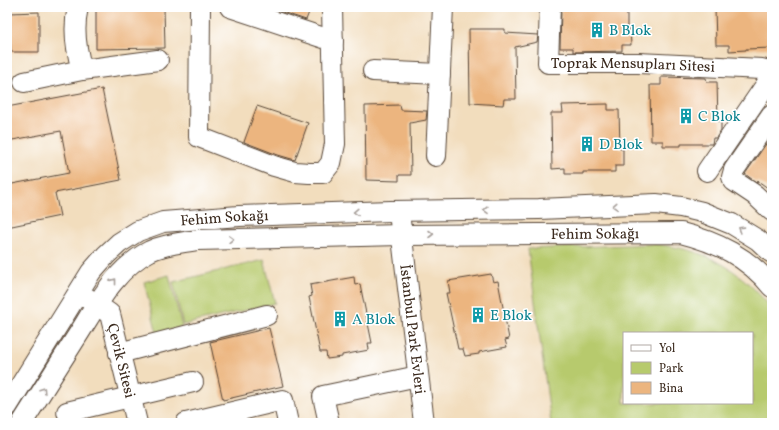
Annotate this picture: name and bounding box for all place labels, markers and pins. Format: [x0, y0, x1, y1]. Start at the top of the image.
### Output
building icon: B Blok [588, 21, 606, 39]
place label: B Blok [609, 21, 651, 42]
building icon: C Blok [677, 107, 695, 125]
place label: C Blok [698, 107, 741, 128]
building icon: D Blok [578, 135, 596, 153]
place label: D Blok [599, 135, 643, 156]
building icon: E Blok [469, 306, 487, 324]
place label: E Blok [490, 306, 532, 327]
building icon: A Blok [331, 310, 349, 328]
place label: A Blok [352, 310, 395, 331]

